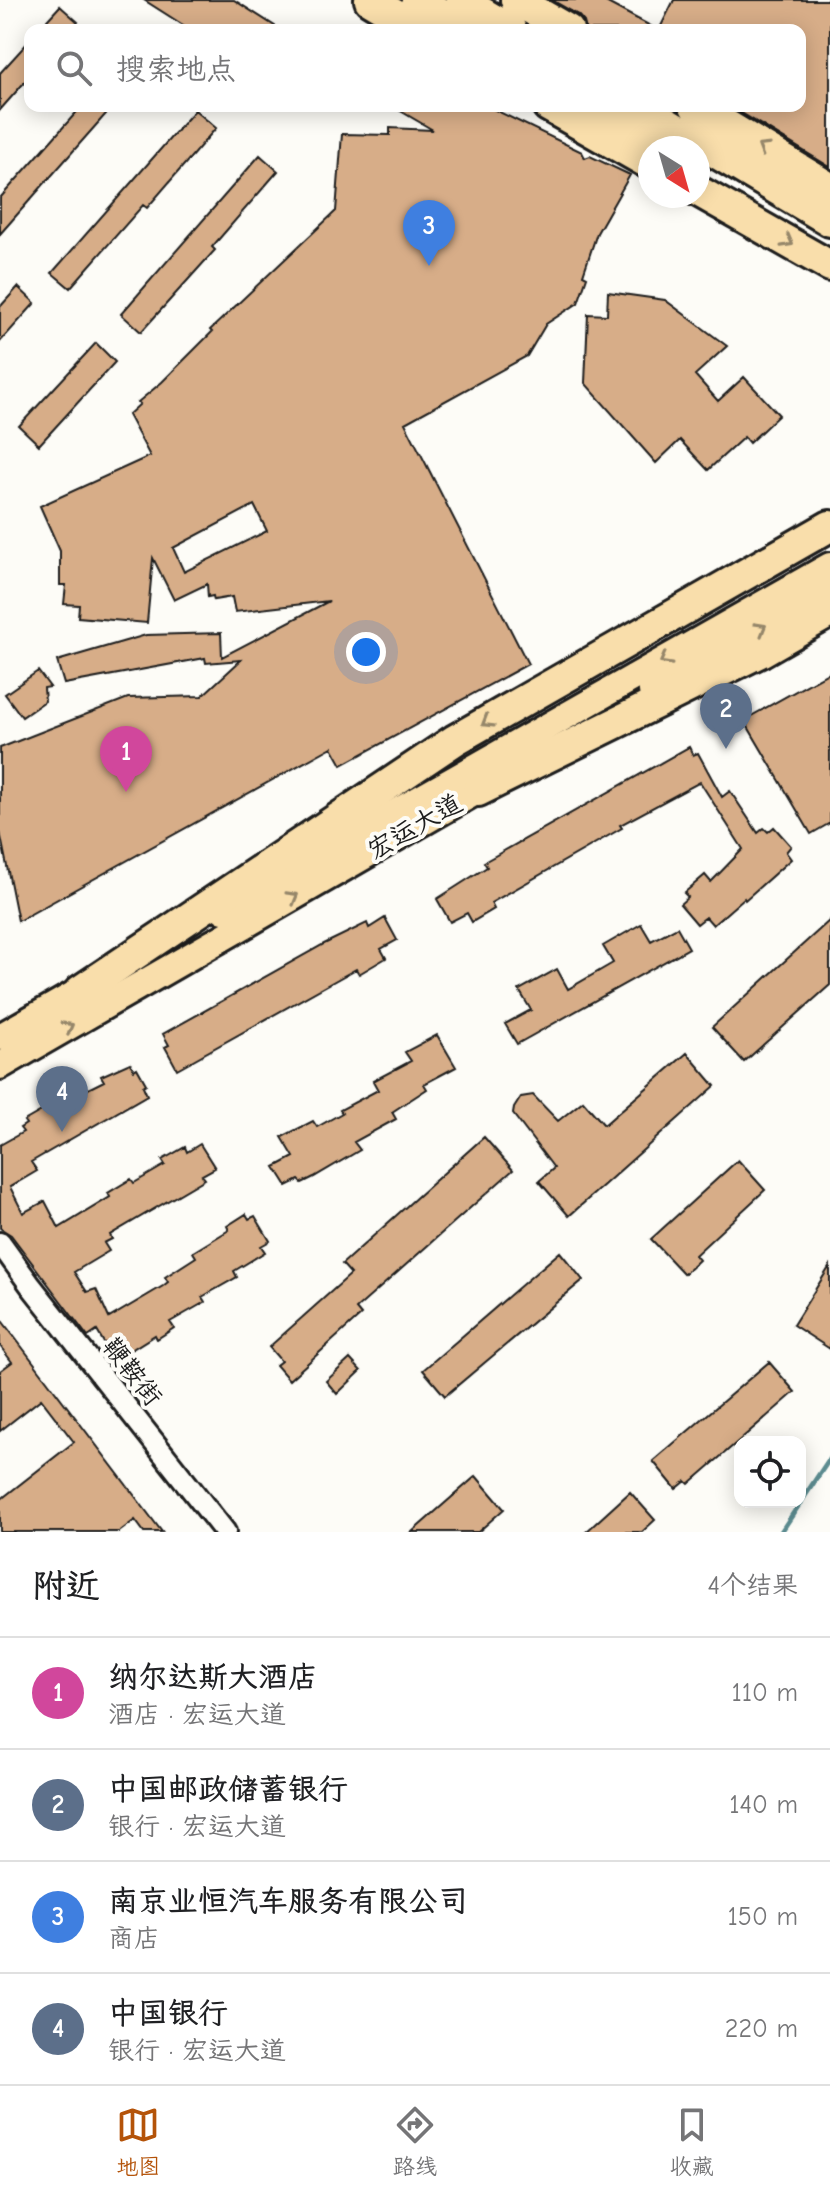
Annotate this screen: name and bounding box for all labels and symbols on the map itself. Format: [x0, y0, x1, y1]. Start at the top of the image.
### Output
north arrow [638, 136, 710, 208]
one-way arrow [757, 142, 772, 157]
pin: 3 [403, 200, 455, 266]
one-way arrow [780, 232, 794, 248]
one-way arrow [753, 622, 767, 638]
your location [346, 632, 386, 672]
one-way arrow [659, 650, 673, 666]
pin: 2 [700, 683, 752, 749]
one-way arrow [481, 712, 496, 727]
pin: 1 [100, 726, 152, 792]
street label: 宏运大道 [362, 788, 468, 866]
one-way arrow [284, 891, 299, 907]
one-way arrow [59, 1021, 74, 1037]
pin: 4 [36, 1066, 88, 1132]
street label: 鞭鞍街 [96, 1332, 168, 1412]

